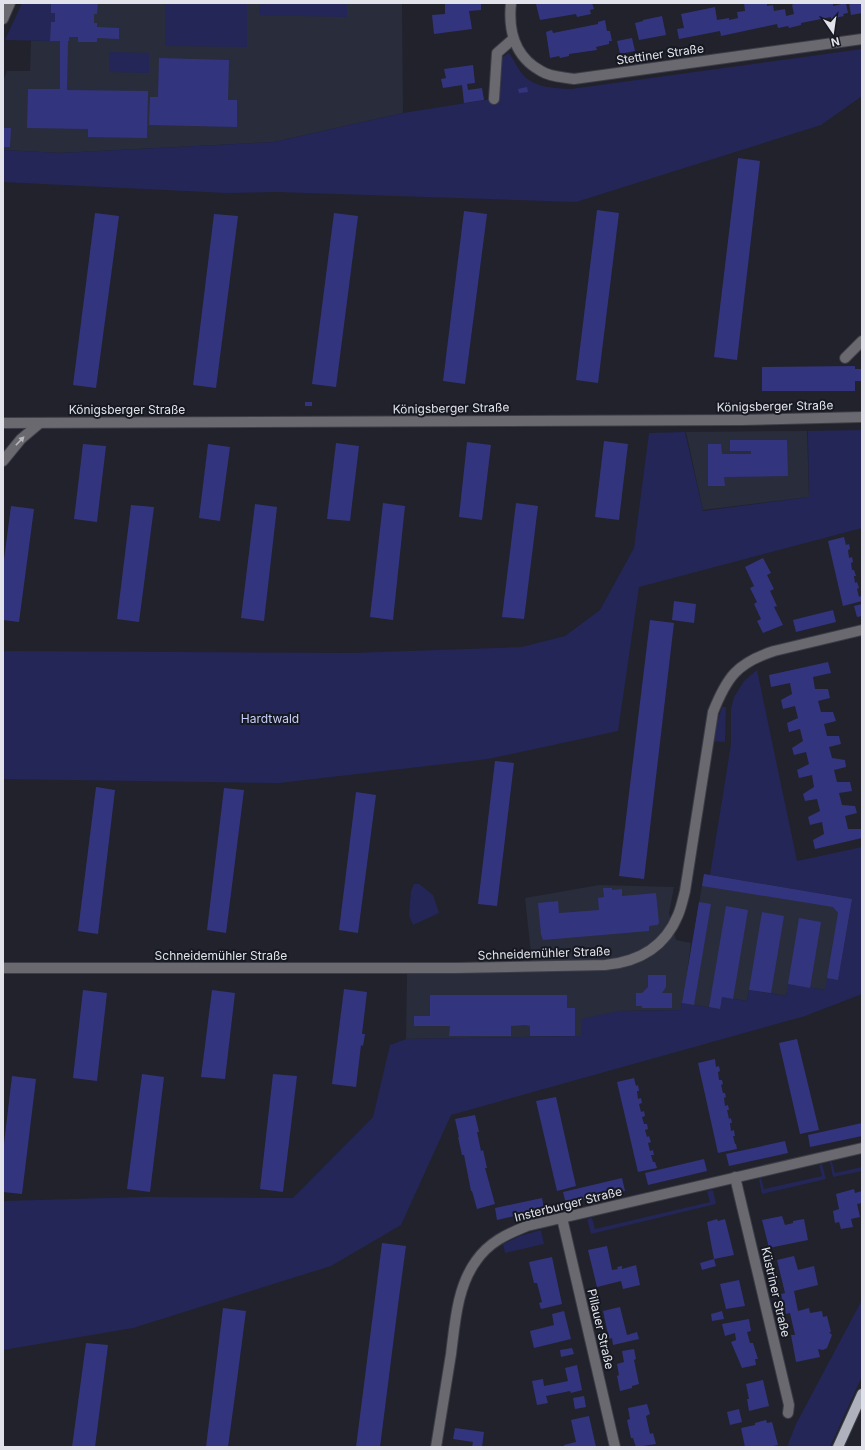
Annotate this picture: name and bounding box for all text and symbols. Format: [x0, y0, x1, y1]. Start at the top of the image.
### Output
north arrow [813, 12, 853, 52]
text: N [830, 34, 841, 50]
street label: Stettiner Straße [615, 40, 705, 68]
street label: Königsberger Straße [717, 397, 833, 415]
street label: Königsberger Straße [393, 399, 509, 417]
street label: Königsberger Straße [69, 402, 185, 417]
one-way arrow [16, 436, 25, 446]
park label: Hardtwald [241, 711, 299, 726]
street label: Schneidemühler Straße [477, 943, 611, 963]
street label: Schneidemühler Straße [155, 948, 287, 963]
street label: Insterburger Straße [513, 1183, 623, 1225]
street label: Küstriner Straße [758, 1246, 794, 1338]
street label: Pillauer Straße [584, 1287, 618, 1371]

